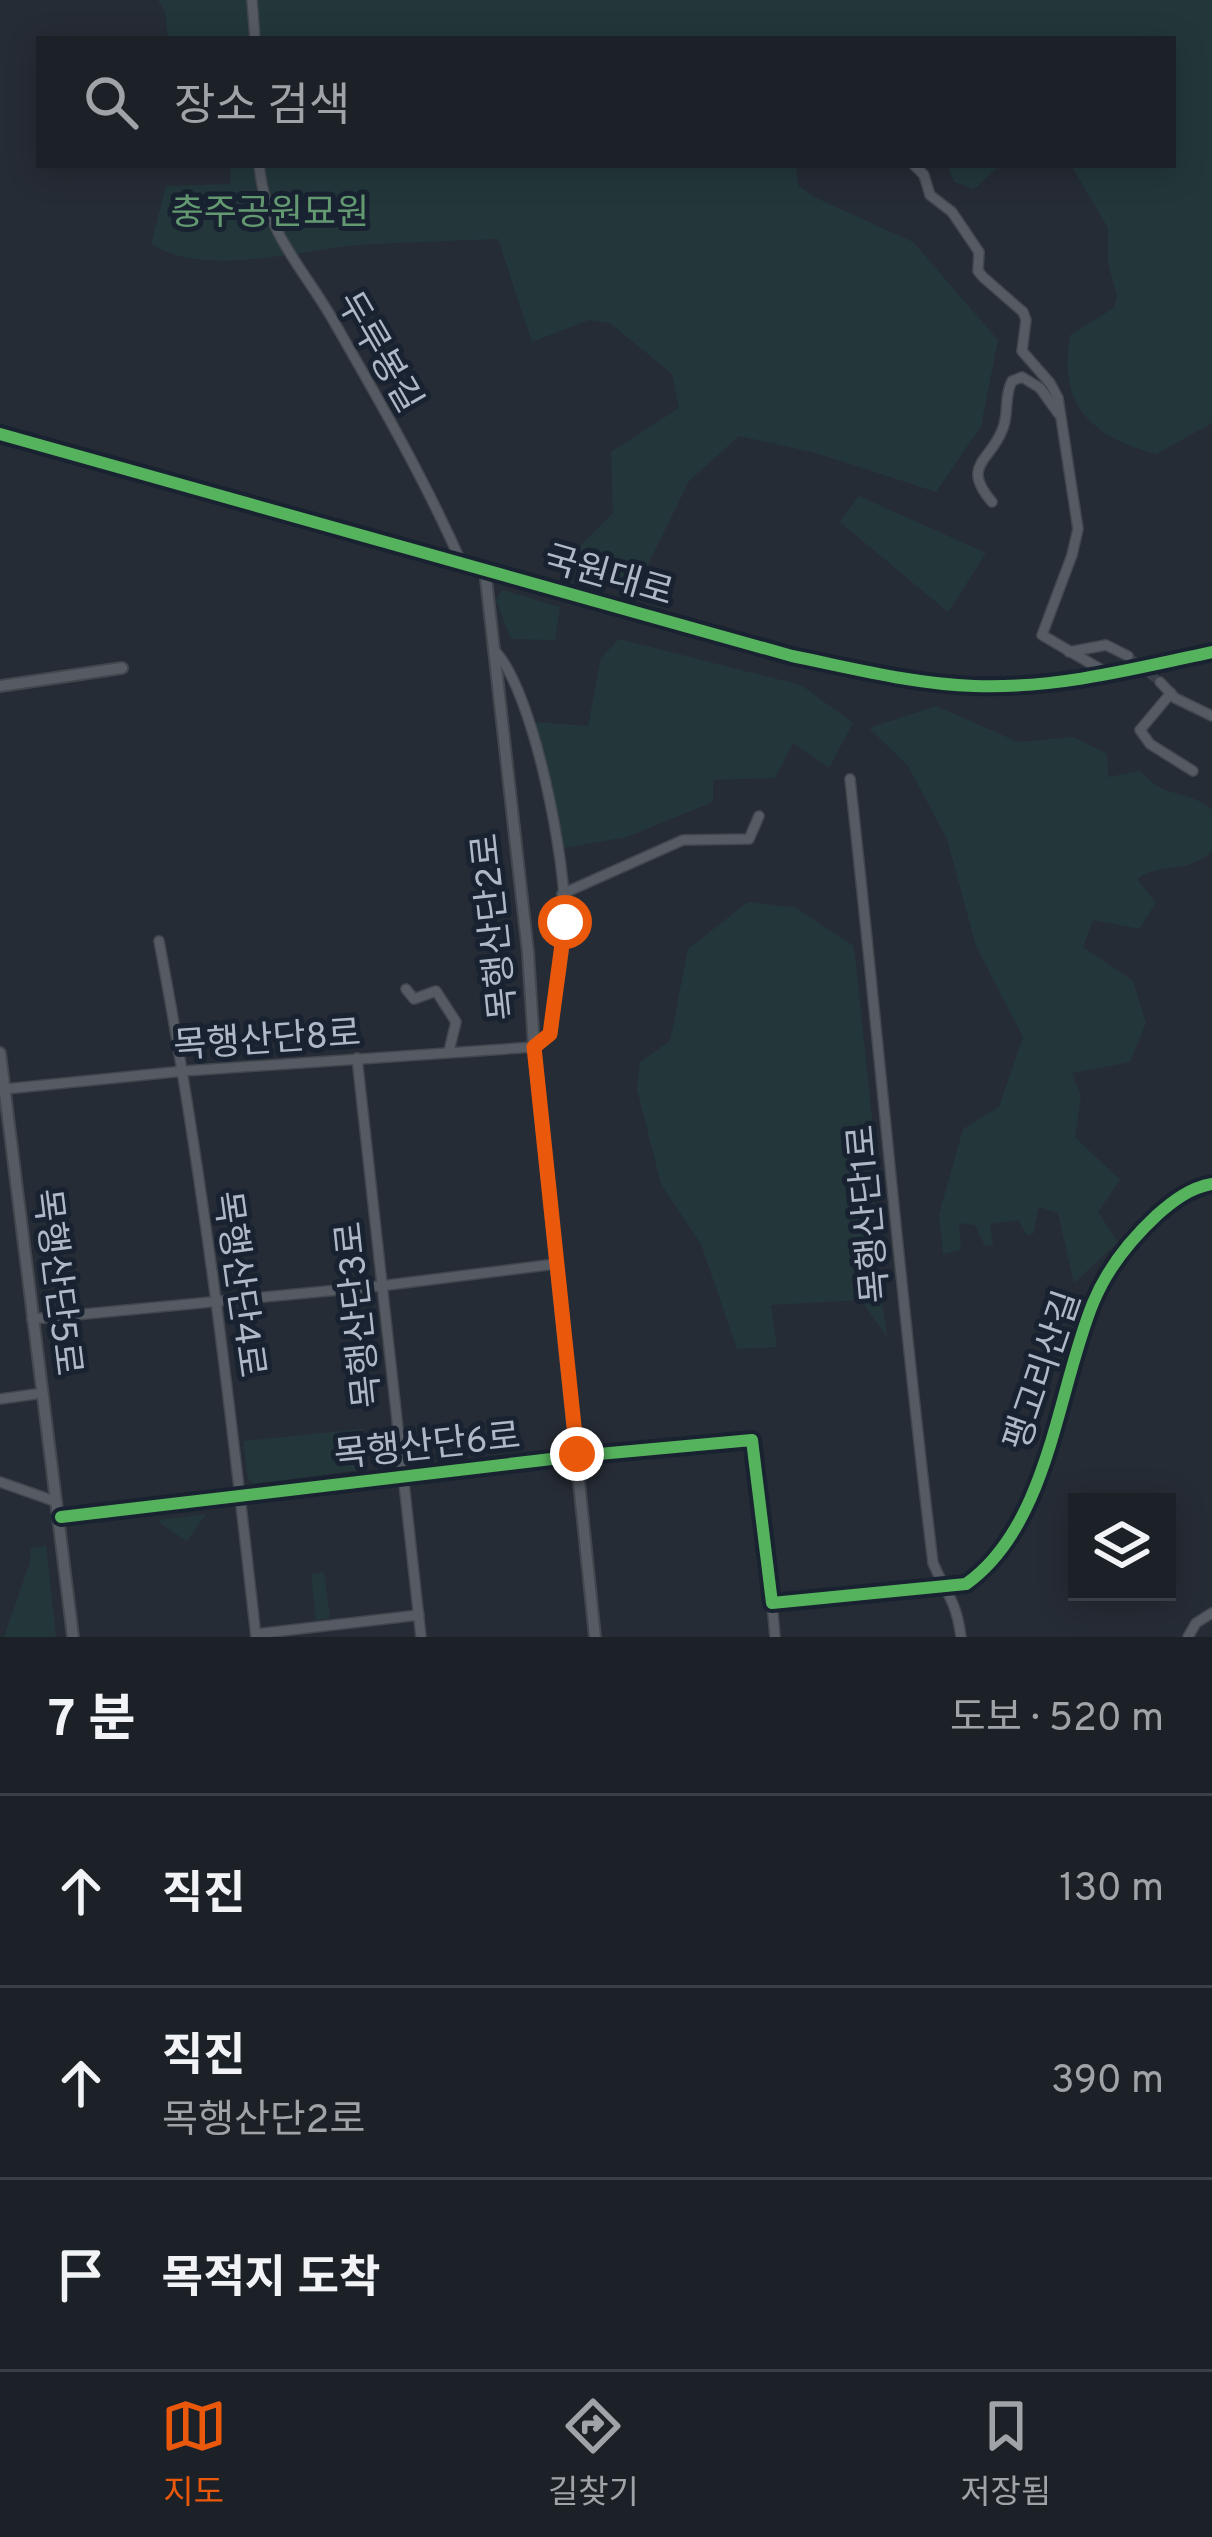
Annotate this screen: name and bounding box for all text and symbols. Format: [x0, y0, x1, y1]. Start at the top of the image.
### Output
search box [36, 36, 1176, 168]
icon: search [78, 69, 144, 135]
text: 장소 검색 [174, 80, 350, 137]
park label: 충주공원묘원 [171, 192, 369, 238]
street label: 두루봉길 [324, 284, 431, 422]
street label: 국원대로 [538, 537, 678, 618]
street label: 목행산단2로 [464, 831, 530, 1022]
route start [538, 895, 592, 949]
street label: 목행산단8로 [172, 1013, 362, 1071]
street label: 목행산단1로 [840, 1122, 902, 1305]
street label: 목행산단5로 [21, 1186, 89, 1379]
street label: 목행산단4로 [201, 1188, 273, 1381]
street label: 목행산단3로 [328, 1219, 394, 1410]
street label: 팽고리산길 [996, 1286, 1093, 1457]
street label: 목행산단6로 [332, 1415, 523, 1481]
route end [550, 1427, 604, 1481]
map controls [1068, 1493, 1176, 1601]
button: layers [1068, 1493, 1176, 1601]
text: 7 분 [48, 1690, 135, 1755]
text: 도보 · 520 m [950, 1696, 1164, 1745]
icon: ahead [48, 1858, 114, 1924]
text: 130 m [1059, 1866, 1164, 1915]
text: 직진 [162, 1868, 245, 1925]
text: 직진 [162, 2030, 245, 2087]
icon: ahead [48, 2050, 114, 2116]
text: 390 m [1051, 2058, 1164, 2107]
text: 목행산단2로 [162, 2098, 365, 2147]
icon: arrive [48, 2242, 114, 2308]
text: 목적지 도착 [162, 2252, 380, 2309]
tab: 지도 [161, 2393, 227, 2516]
tab: 길찾기 [548, 2393, 639, 2516]
tab: 저장됨 [960, 2393, 1051, 2516]

